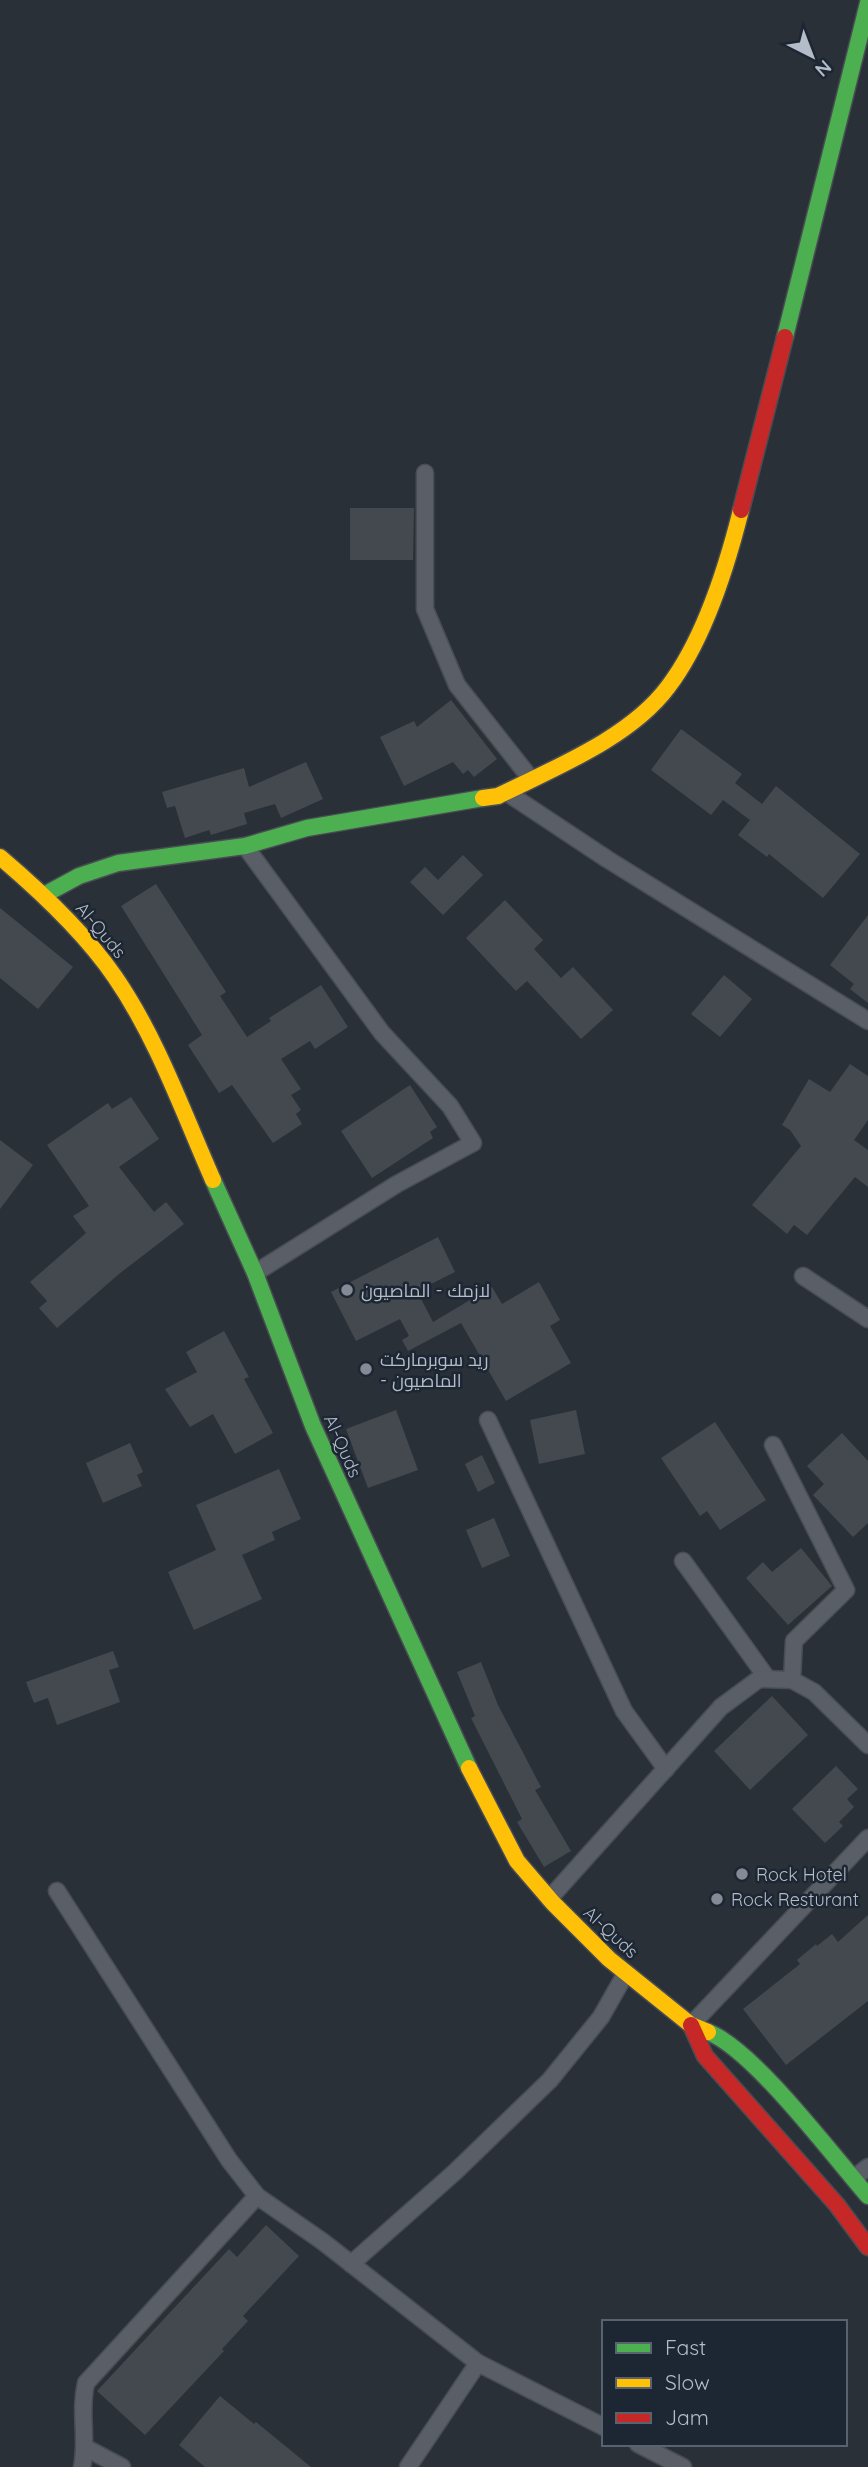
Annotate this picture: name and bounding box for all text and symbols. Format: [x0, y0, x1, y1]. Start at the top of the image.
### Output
north arrow [777, 21, 847, 91]
text: N [810, 55, 837, 82]
street label: Al-Quds [71, 897, 131, 963]
place label: لازمك - الماصيون [361, 1279, 490, 1302]
marker: لازمك - الماصيون [339, 1282, 355, 1298]
place label: ريد سوبرماركت - الماصيون [380, 1348, 489, 1392]
marker: ريد سوبرماركت - الماصيون [358, 1361, 374, 1377]
street label: Al-Quds [319, 1411, 367, 1481]
place label: Rock Hotel [756, 1863, 847, 1886]
marker: Rock Hotel [734, 1866, 750, 1882]
place label: Rock Resturant [731, 1888, 859, 1911]
marker: Rock Resturant [709, 1891, 725, 1907]
street label: Al-Quds [579, 1901, 643, 1963]
legend [602, 2320, 847, 2446]
text: Fast [665, 2334, 706, 2360]
text: Slow [665, 2369, 710, 2395]
text: Jam [665, 2404, 709, 2430]

